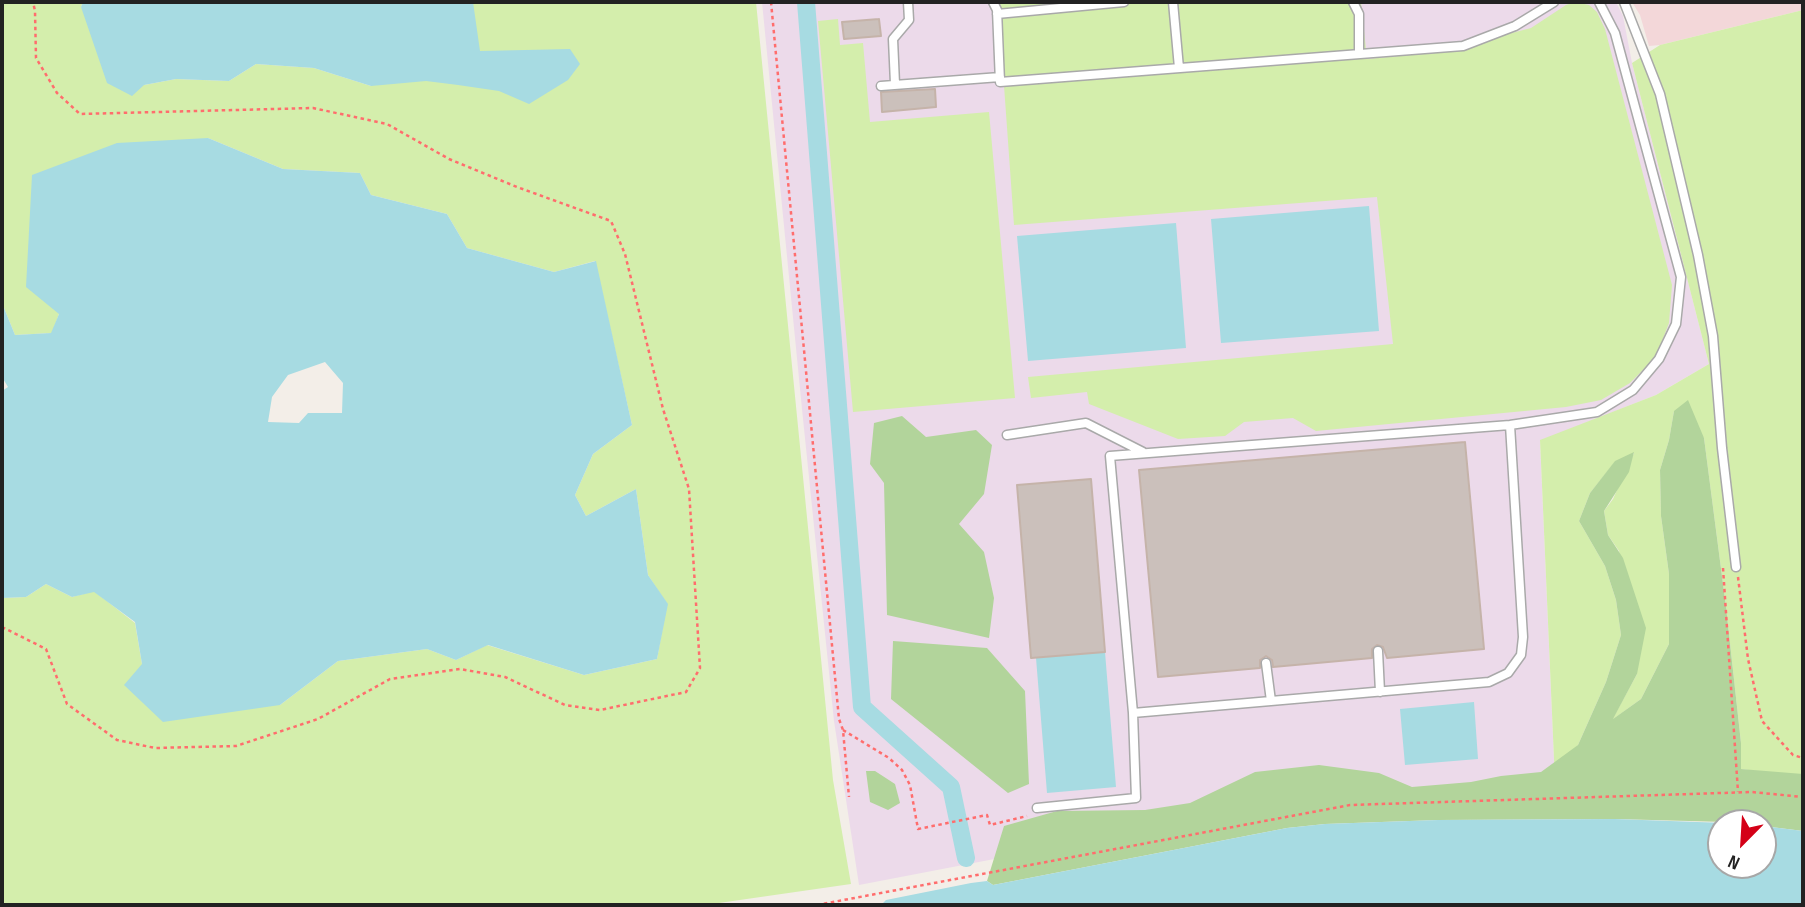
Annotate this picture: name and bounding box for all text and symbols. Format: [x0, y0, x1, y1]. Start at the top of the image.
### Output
north arrow [1707, 809, 1777, 879]
text: N [1725, 849, 1743, 874]

